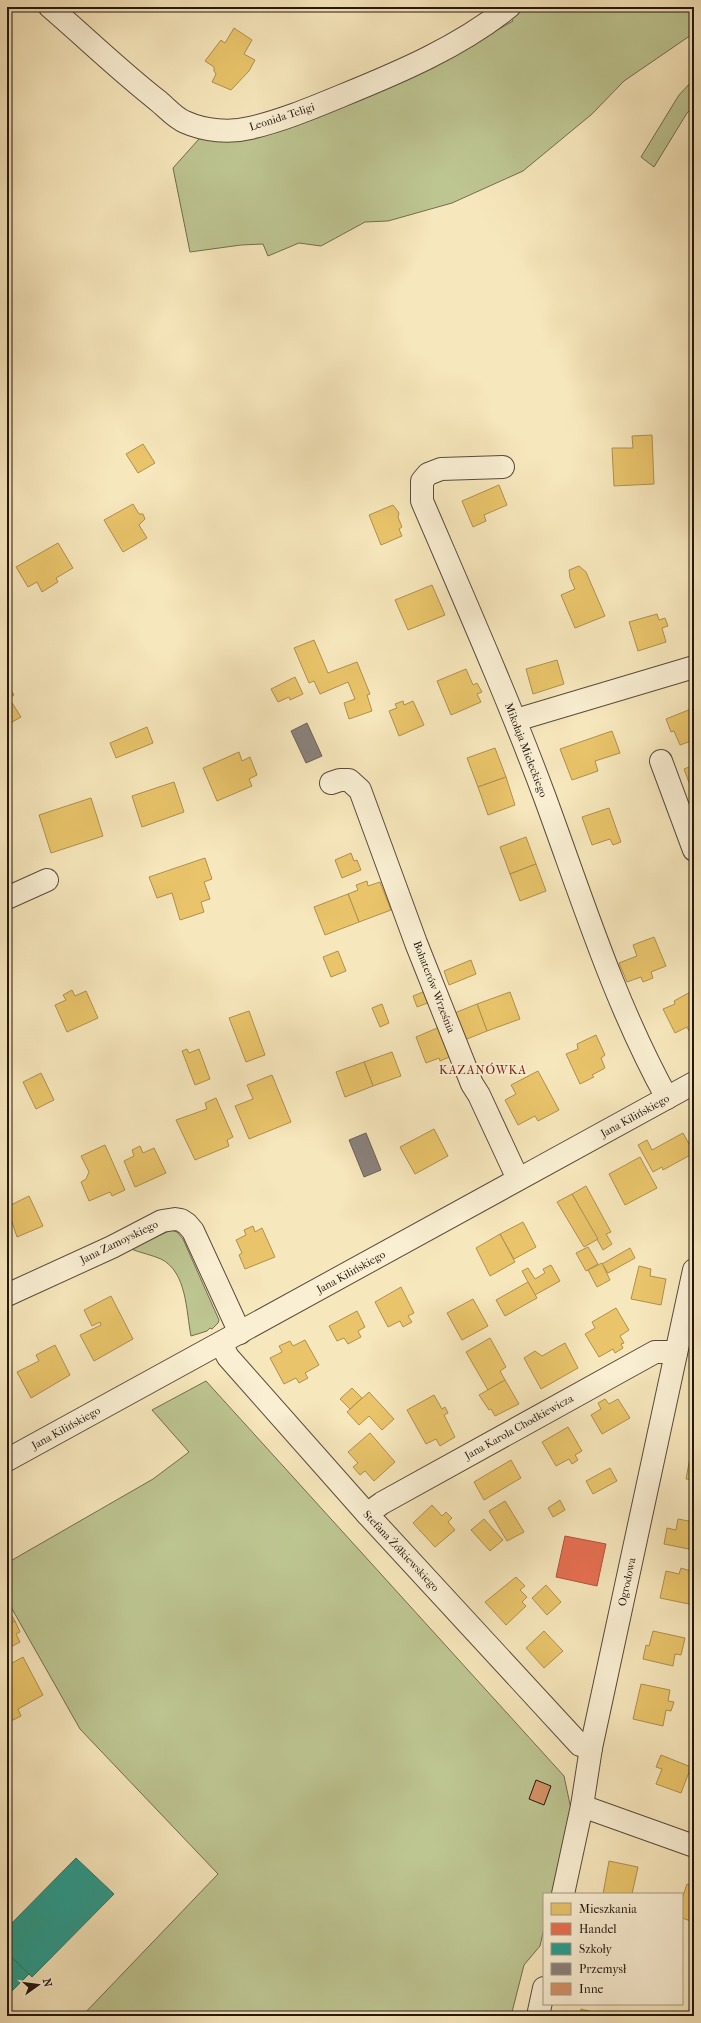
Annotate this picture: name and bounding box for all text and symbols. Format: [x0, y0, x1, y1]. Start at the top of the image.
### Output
street label: Leonida Teligi [248, 100, 317, 134]
street label: Mikołaja Mieleckiego [502, 701, 550, 800]
street label: Bohaterów Września [410, 939, 458, 1036]
district label: KAZANÓWKA [439, 1062, 527, 1077]
street label: Jana Kilińskiego [598, 1092, 672, 1141]
street label: Jana Zamoyskiego [77, 1217, 161, 1267]
street label: Jana Kilińskiego [314, 1248, 388, 1297]
street label: Jana Karola Chodkiewicza [462, 1391, 576, 1463]
street label: Jana Kilińskiego [29, 1404, 103, 1453]
street label: Stefana Żółkiewskiego [360, 1508, 442, 1594]
street label: Ogrodowa [616, 1556, 639, 1607]
legend [543, 1893, 683, 2005]
text: Mieszkania [579, 1902, 637, 1916]
text: Handel [579, 1922, 617, 1936]
text: Szkoły [579, 1942, 613, 1956]
text: Przemysł [579, 1962, 627, 1976]
north arrow [18, 1965, 58, 2005]
text: N [40, 1977, 55, 1989]
text: Inne [579, 1982, 604, 1996]

